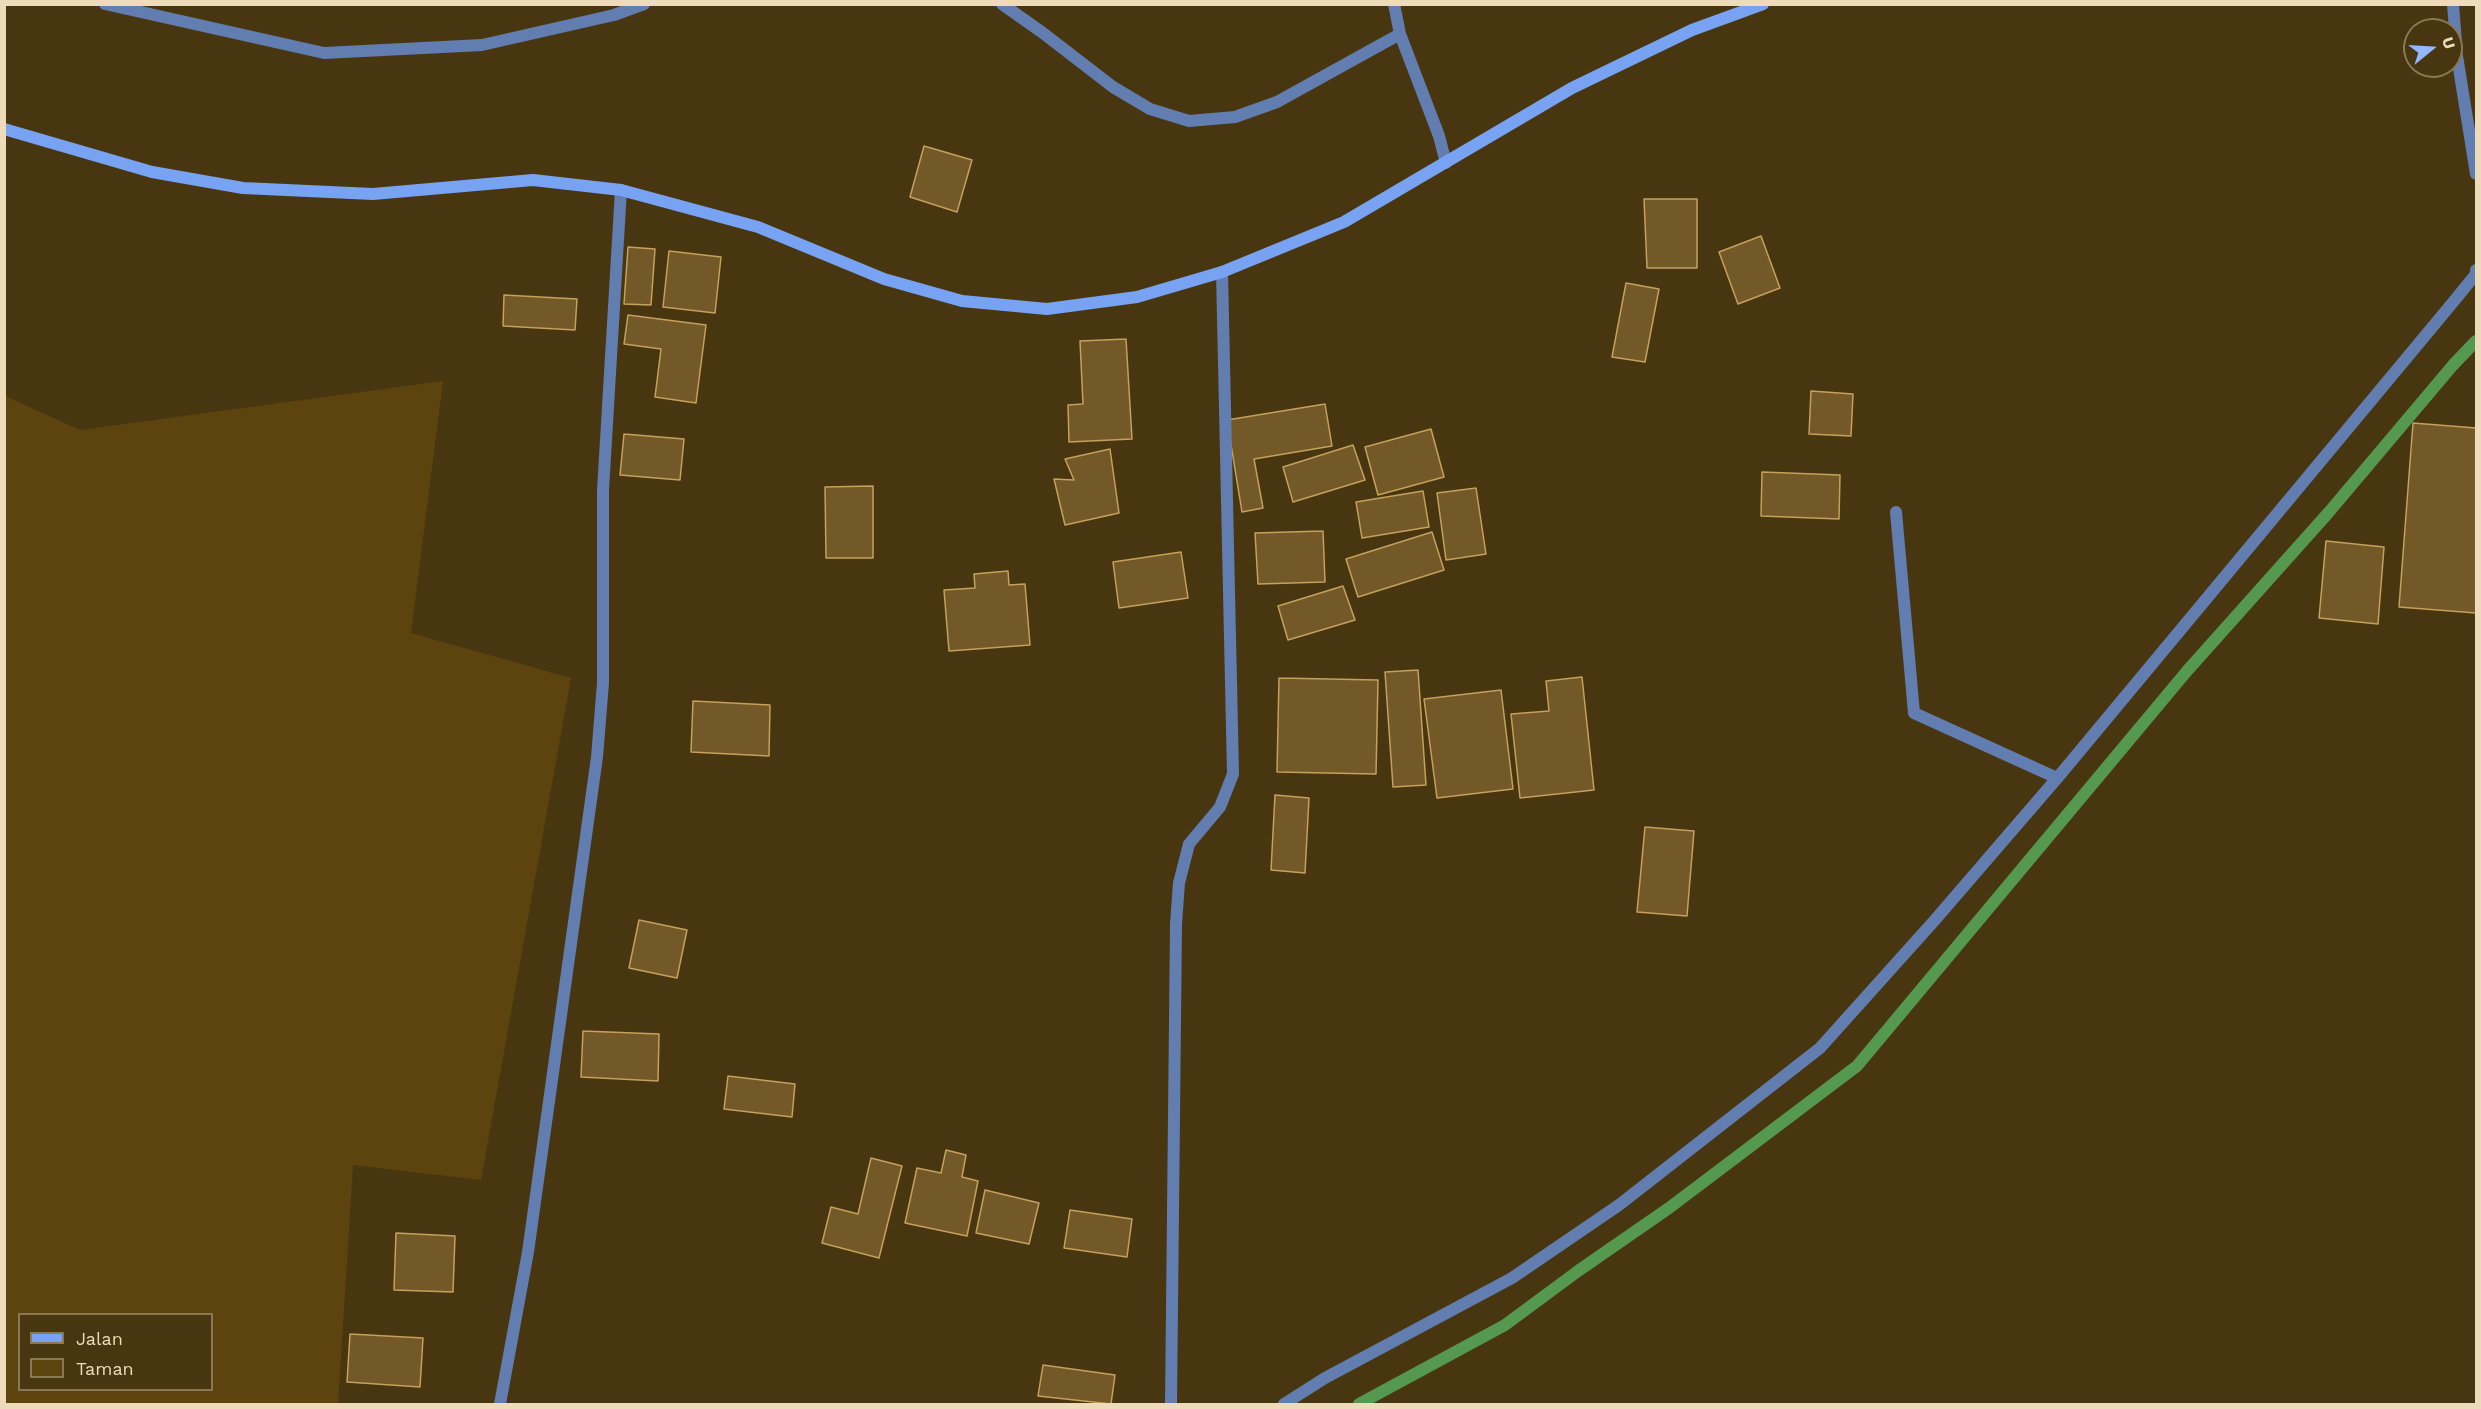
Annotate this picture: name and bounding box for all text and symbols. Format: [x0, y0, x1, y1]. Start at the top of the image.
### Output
north arrow [2403, 18, 2463, 78]
text: U [2438, 35, 2459, 51]
legend [18, 1313, 213, 1391]
text: Jalan [76, 1328, 123, 1349]
text: Taman [76, 1358, 134, 1379]

